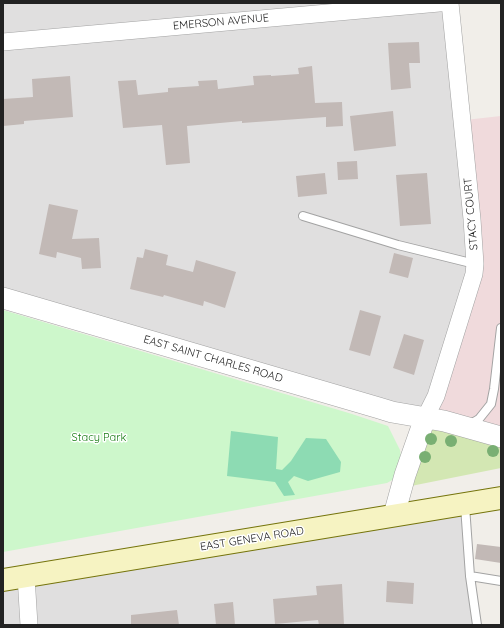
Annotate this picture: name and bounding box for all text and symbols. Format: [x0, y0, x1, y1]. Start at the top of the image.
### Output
street label: EMERSON AVENUE [172, 11, 270, 33]
street label: STACY COURT [461, 177, 481, 251]
street label: EAST SAINT CHARLES ROAD [142, 333, 284, 385]
park label: Stacy Park [72, 431, 126, 445]
street label: EAST GENEVA ROAD [199, 524, 305, 554]

